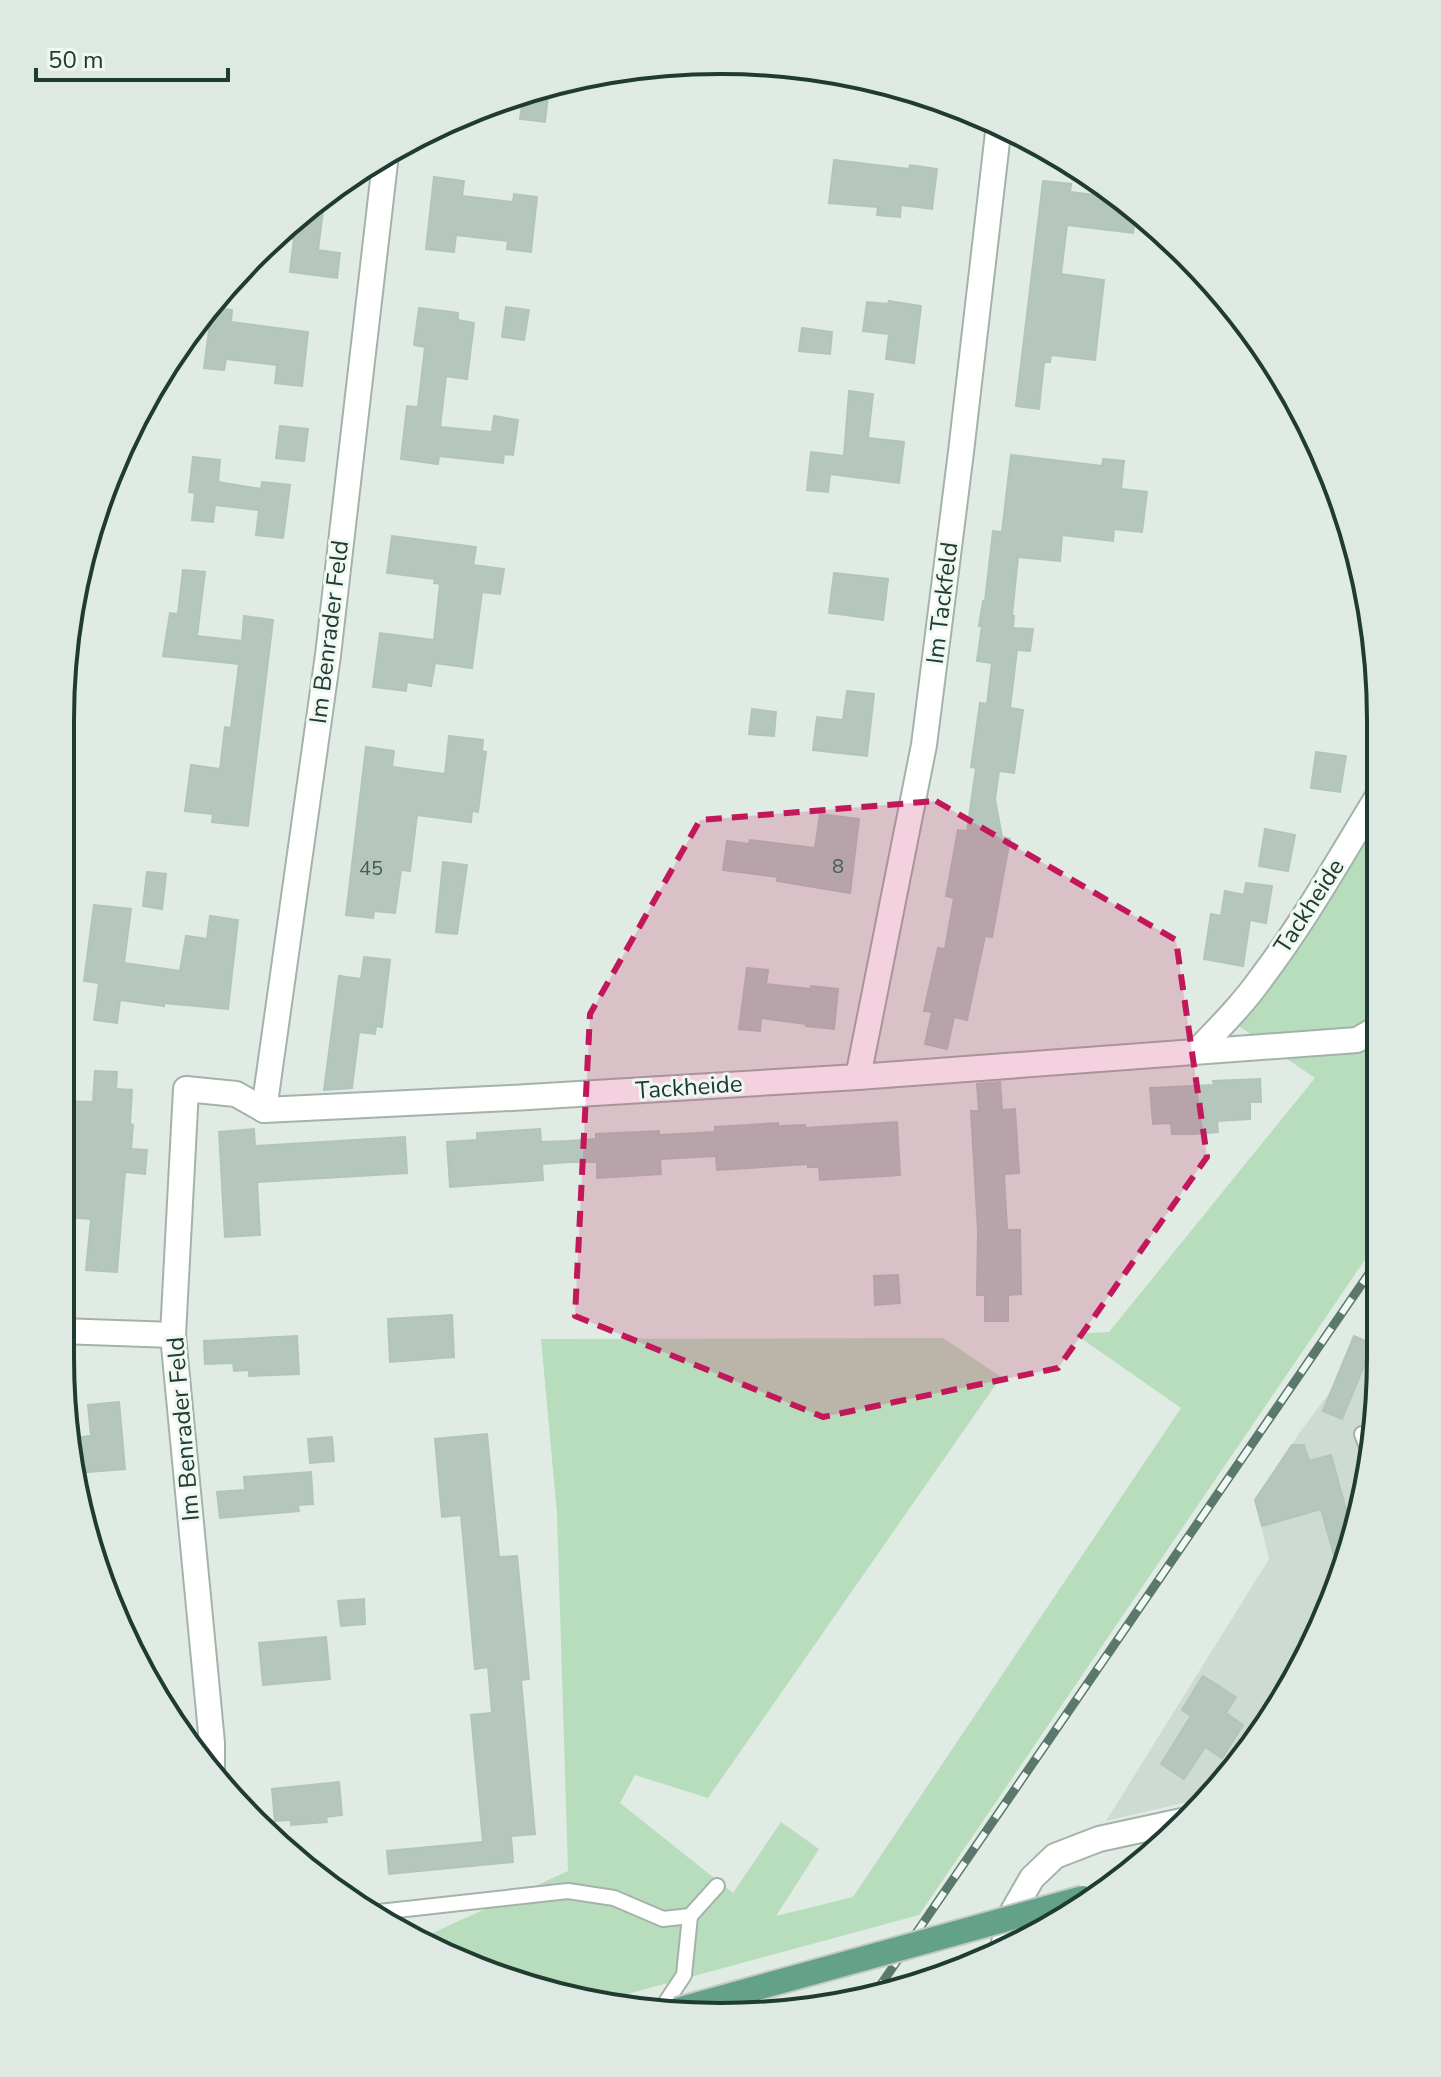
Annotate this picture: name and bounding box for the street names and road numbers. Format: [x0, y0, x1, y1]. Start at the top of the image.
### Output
street label: Im Benrader Feld [302, 538, 356, 726]
street label: Im Tackfeld [919, 540, 965, 666]
street label: Tackheide [1266, 852, 1352, 960]
street label: Tackheide [634, 1067, 744, 1107]
street label: Im Benrader Feld [159, 1336, 207, 1522]

